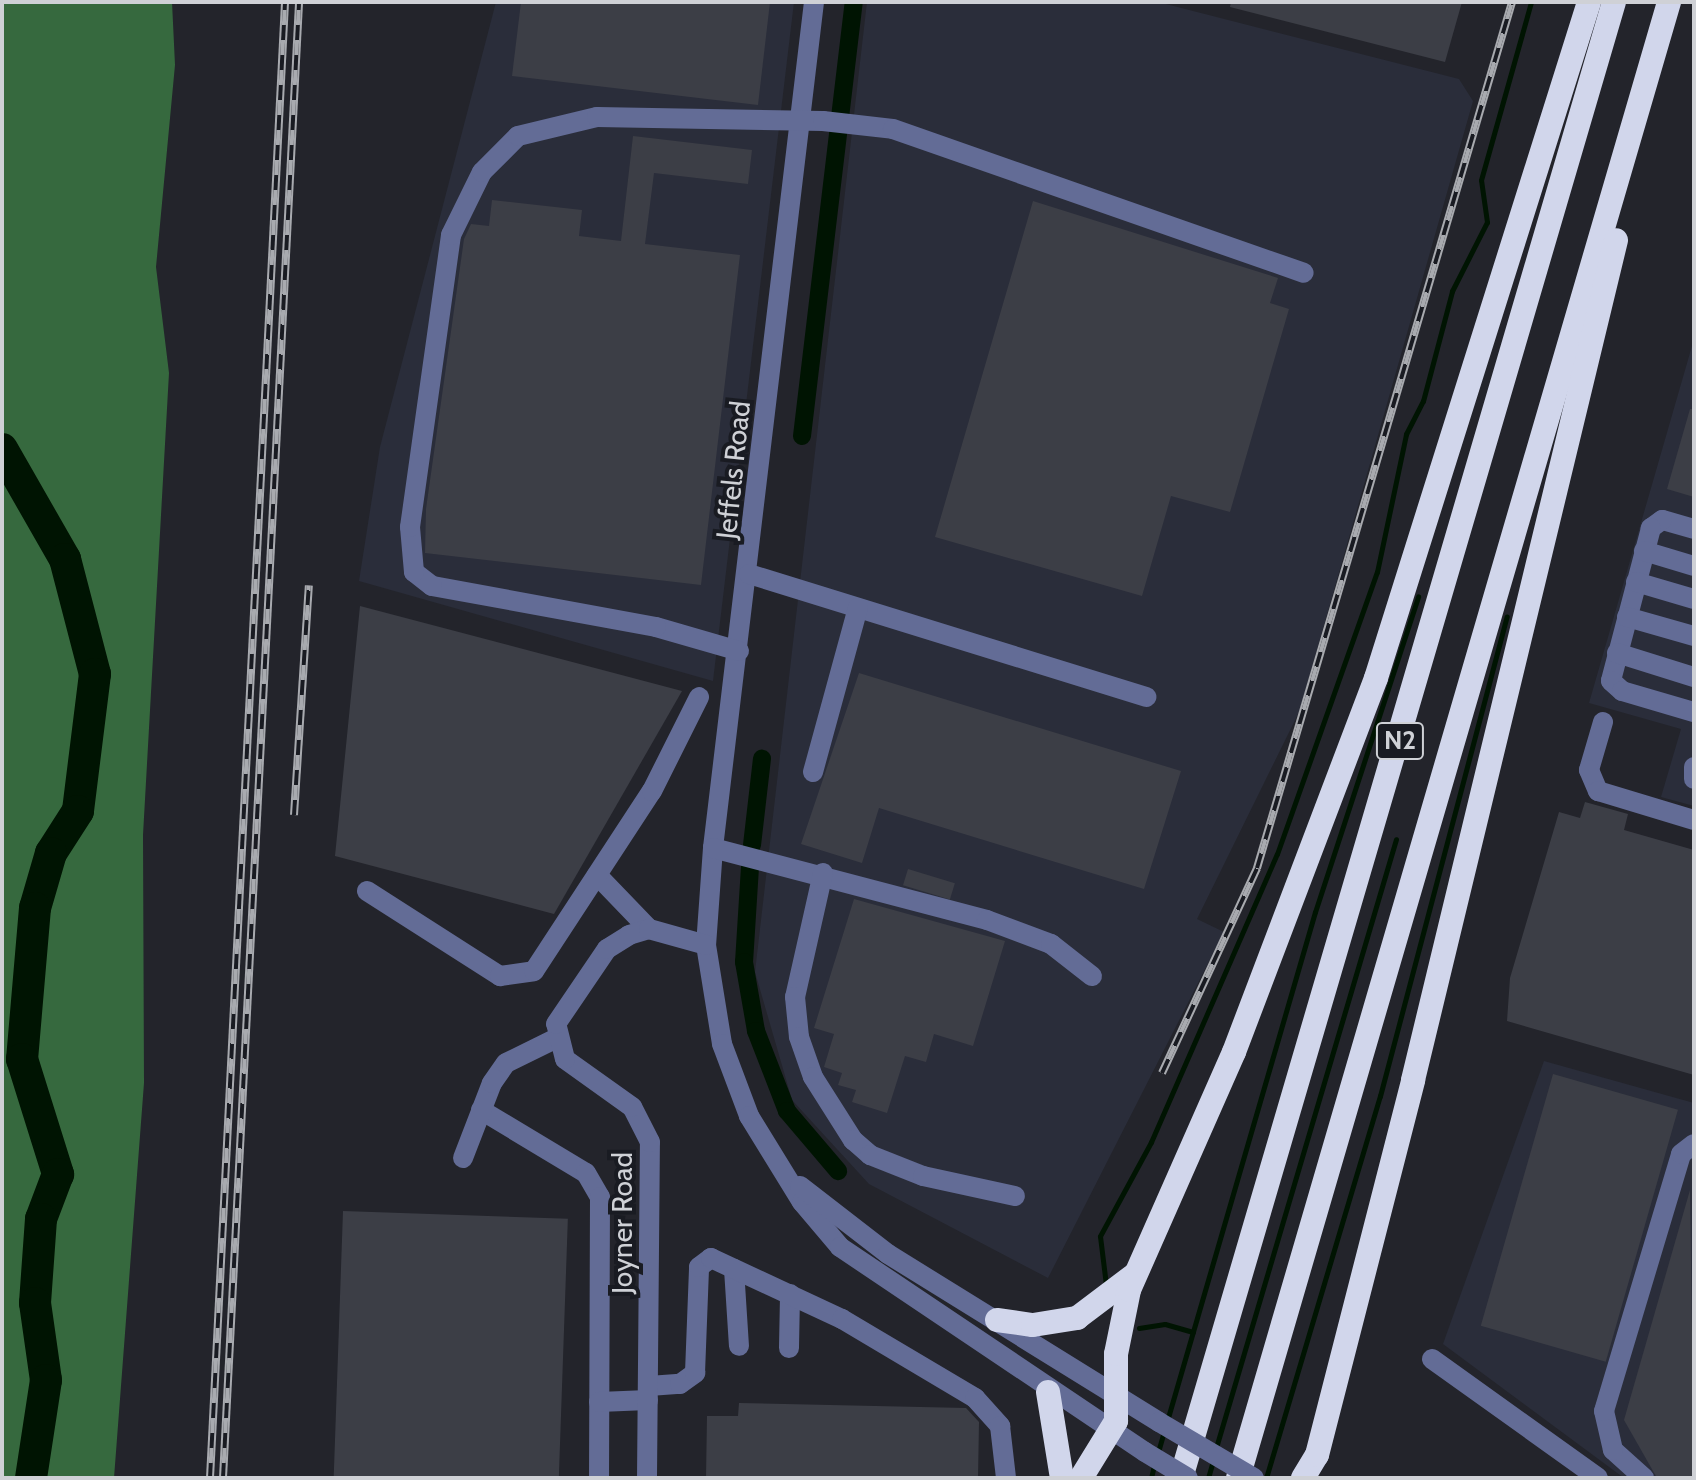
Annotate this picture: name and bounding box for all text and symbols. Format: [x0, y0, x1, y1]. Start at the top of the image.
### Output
street label: Jeffels Road [709, 399, 757, 541]
road number: N2 [1374, 719, 1426, 763]
street label: Joyner Road [605, 1152, 639, 1294]

